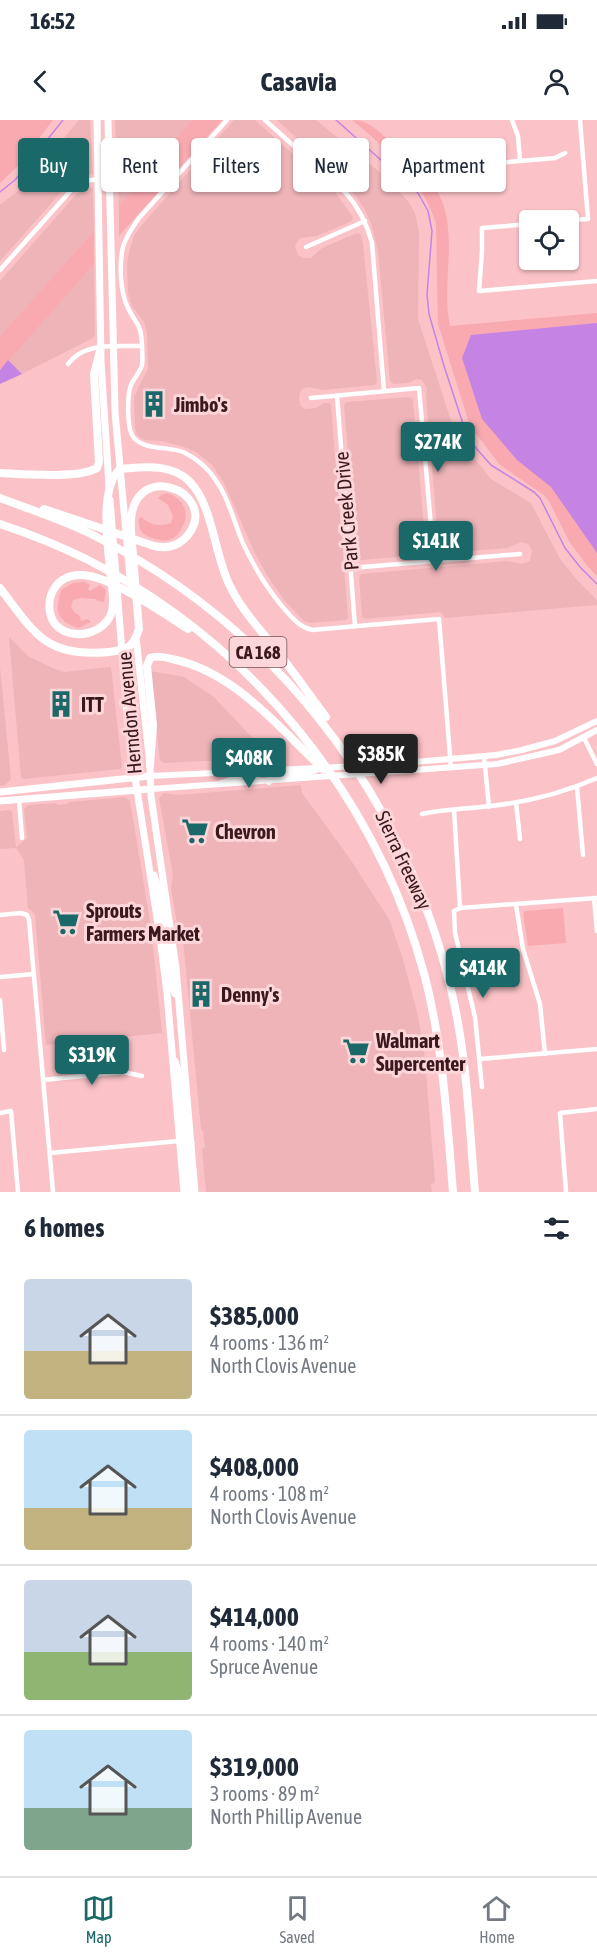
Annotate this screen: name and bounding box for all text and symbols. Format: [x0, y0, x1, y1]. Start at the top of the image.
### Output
text: 16:52 [30, 8, 75, 34]
icon: back [24, 65, 57, 98]
icon: person [540, 65, 573, 98]
text: Casavia [260, 66, 337, 97]
chip: Buy [18, 138, 89, 192]
chip: Rent [101, 138, 179, 192]
chip: Filters [191, 138, 281, 192]
chip: New [293, 138, 369, 192]
chip: Apartment [381, 138, 506, 192]
map controls [519, 210, 579, 270]
button: locate [519, 210, 579, 270]
building icon: Jimbo's [139, 389, 169, 419]
place label: Jimbo's [173, 393, 228, 416]
pin: $274K [396, 422, 480, 473]
text: $274K [415, 430, 461, 453]
street label: Park Creek Drive [329, 450, 363, 572]
pin: $141K [394, 521, 478, 572]
text: $141K [413, 529, 459, 552]
road number: CA 168 [230, 637, 286, 667]
street label: Herndon Avenue [112, 651, 146, 775]
building icon: ITT [46, 689, 76, 719]
place label: ITT [81, 693, 104, 716]
pin: $385K [339, 734, 423, 785]
pin: $408K [207, 738, 291, 789]
text: $385K [358, 742, 404, 765]
text: $408K [226, 746, 272, 769]
street label: Sierra Freeway [371, 807, 437, 913]
supermarket icon: Chevron [180, 816, 210, 846]
place label: Chevron [215, 820, 276, 843]
place label: Sprouts Farmers Market [86, 899, 200, 945]
supermarket icon: Sprouts Farmers Market [51, 907, 81, 937]
pin: $414K [441, 948, 525, 999]
text: $414K [460, 956, 506, 979]
building icon: Denny's [186, 979, 216, 1009]
place label: Denny's [221, 983, 279, 1006]
place label: Walmart Supercenter [375, 1029, 466, 1075]
pin: $319K [50, 1035, 134, 1086]
supermarket icon: Walmart Supercenter [341, 1036, 371, 1066]
text: $319K [69, 1043, 115, 1066]
icon: filters [540, 1212, 573, 1245]
text: 6 homes [24, 1213, 104, 1243]
text: $385,000 [210, 1301, 299, 1331]
icon: home [72, 1303, 144, 1375]
text: 4 rooms · 136 m² [210, 1331, 329, 1354]
text: North Clovis Avenue [210, 1354, 356, 1377]
text: $408,000 [210, 1452, 299, 1482]
icon: home [72, 1454, 144, 1526]
text: 4 rooms · 108 m² [210, 1482, 329, 1505]
text: North Clovis Avenue [210, 1505, 356, 1528]
text: $414,000 [210, 1602, 299, 1632]
icon: home [72, 1604, 144, 1676]
text: 4 rooms · 140 m² [210, 1632, 329, 1655]
text: Spruce Avenue [210, 1655, 318, 1678]
text: $319,000 [210, 1752, 299, 1782]
icon: home [72, 1754, 144, 1826]
text: 3 rooms · 89 m² [210, 1782, 320, 1805]
text: North Phillip Avenue [210, 1805, 362, 1828]
tab: Map [82, 1892, 115, 1946]
tab: Saved [279, 1892, 315, 1946]
tab: Home [479, 1892, 515, 1946]

